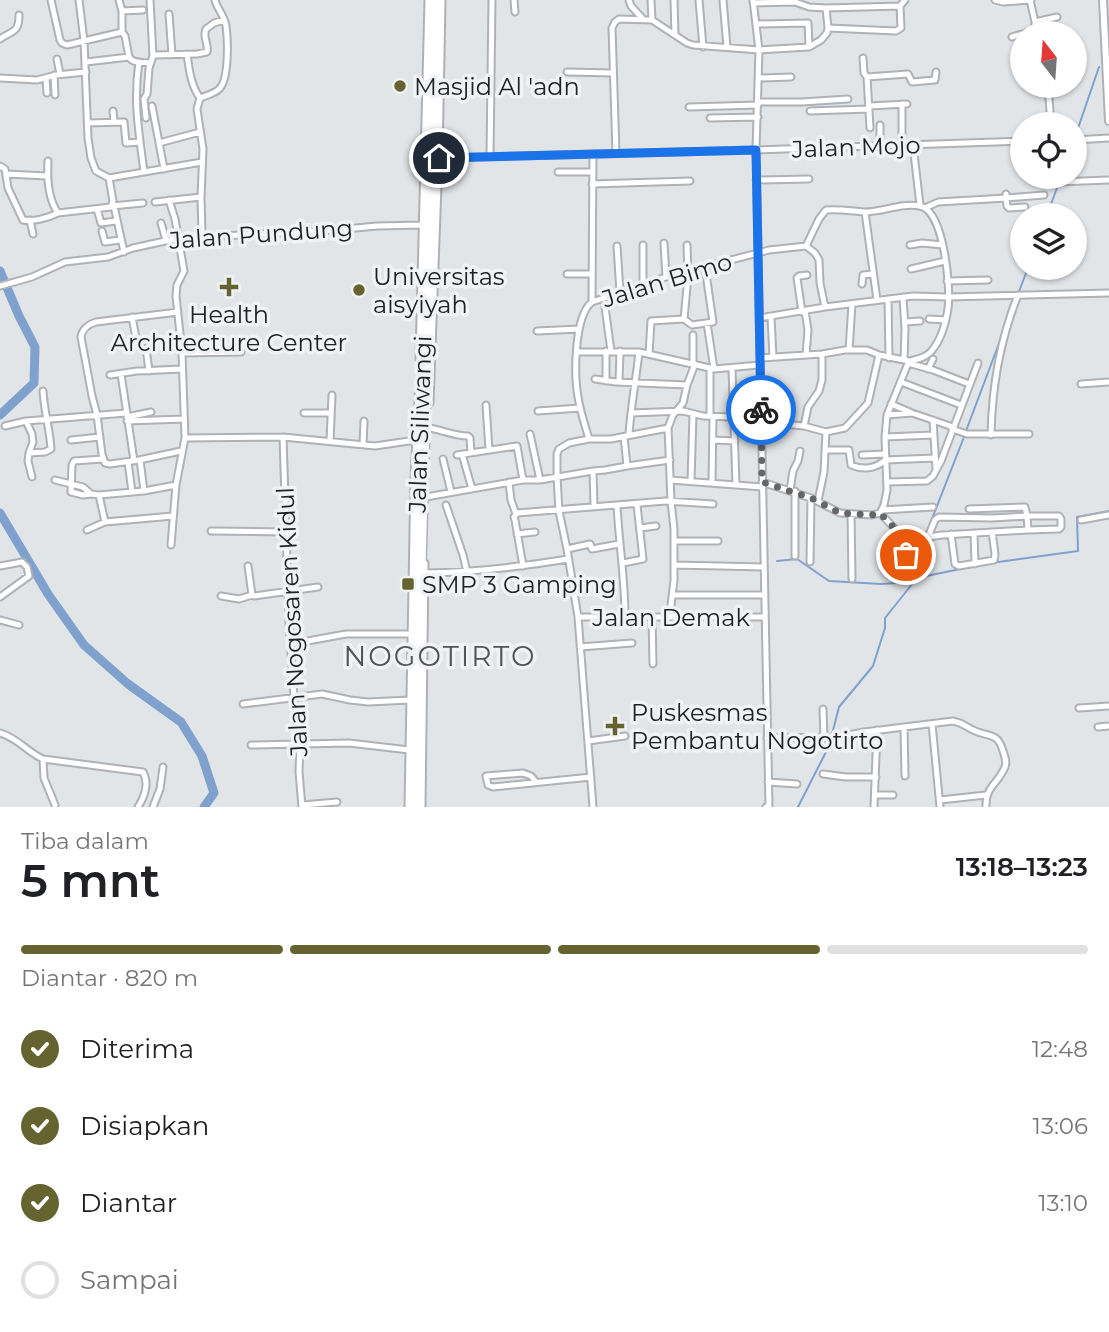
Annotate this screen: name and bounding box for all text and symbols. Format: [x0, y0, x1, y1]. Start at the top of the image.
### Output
north arrow [1010, 21, 1087, 98]
map controls [1010, 21, 1087, 280]
place label: Masjid Al 'adn [414, 72, 580, 101]
marker: Masjid Al 'adn [392, 78, 408, 94]
button: locate [1010, 112, 1087, 189]
pin [409, 128, 469, 188]
street label: Jalan Mojo [790, 130, 921, 164]
icon: home [420, 139, 458, 177]
button: layers [1010, 203, 1087, 280]
street label: Jalan Pundung [167, 213, 354, 255]
street label: Jalan Bimo [598, 246, 735, 314]
place label: Universitas aisyiyah [373, 262, 505, 319]
marker: Health Architecture Center [219, 277, 239, 297]
marker: Universitas aisyiyah [351, 282, 367, 298]
place label: Health Architecture Center [111, 300, 347, 357]
street label: Jalan Siliwangi [402, 335, 438, 514]
courier [726, 375, 796, 445]
icon: bike [742, 391, 780, 429]
street label: Jalan Nogosaren Kidul [270, 486, 314, 759]
pin [876, 525, 936, 585]
icon: bag [887, 536, 925, 574]
place label: SMP 3 Gamping [422, 570, 617, 599]
marker: SMP 3 Gamping [400, 576, 416, 592]
street label: Jalan Demak [591, 603, 750, 632]
district label: NOGOTIRTO [344, 639, 536, 673]
place label: Puskesmas Pembantu Nogotirto [631, 698, 883, 755]
marker: Puskesmas Pembantu Nogotirto [605, 716, 625, 736]
text: Tiba dalam [21, 827, 149, 855]
text: 13:18–13:23 [956, 851, 1088, 883]
text: 5 mnt [21, 852, 160, 909]
text: Diantar · 820 m [21, 964, 198, 992]
icon: check [21, 1030, 59, 1068]
text: Diterima [80, 1033, 194, 1065]
text: 12:48 [1032, 1035, 1088, 1063]
icon: check [21, 1107, 59, 1145]
text: Disiapkan [80, 1110, 209, 1142]
text: 13:06 [1033, 1112, 1088, 1140]
icon: check [21, 1184, 59, 1222]
text: Diantar [80, 1187, 177, 1219]
text: 13:10 [1038, 1189, 1088, 1217]
text: Sampai [80, 1264, 179, 1296]

